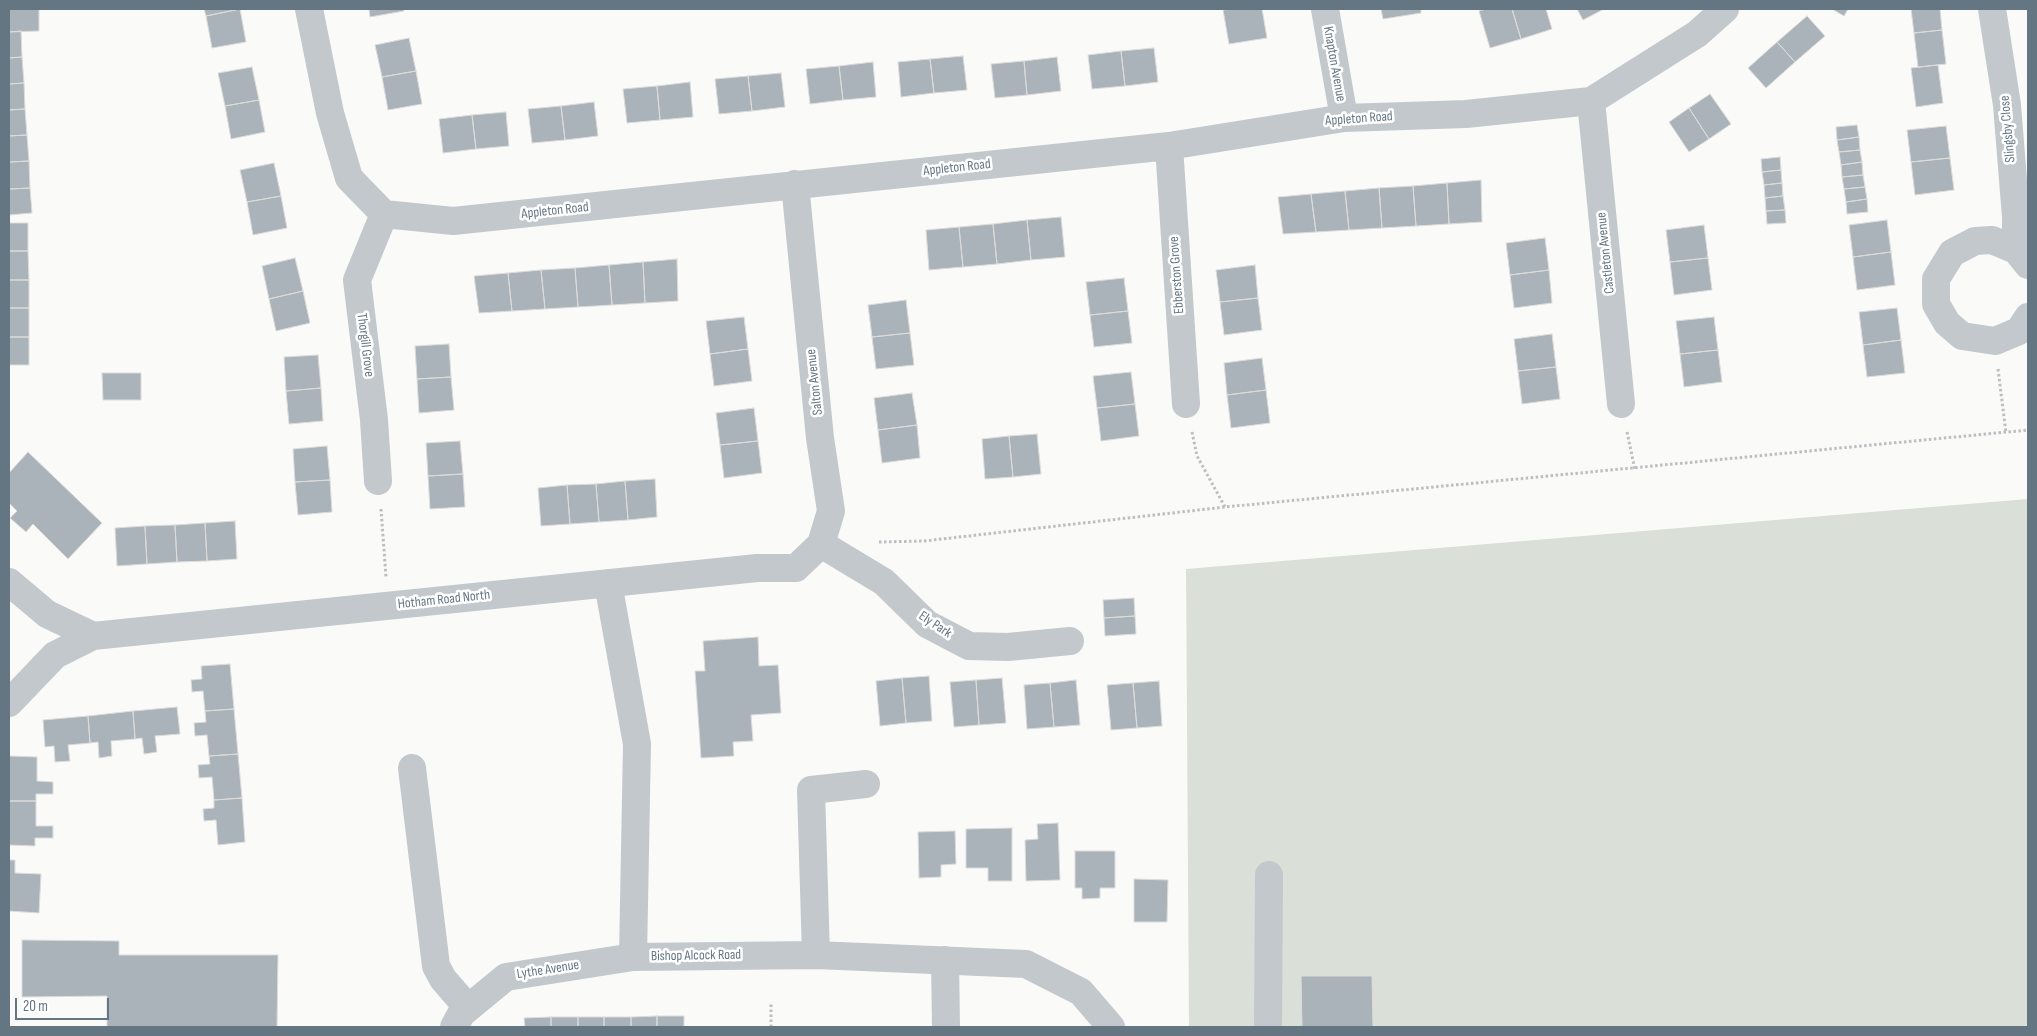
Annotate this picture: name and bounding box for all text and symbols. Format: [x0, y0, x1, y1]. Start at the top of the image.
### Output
street label: Knapton Avenue [1319, 25, 1349, 103]
street label: Slingsby Close [1997, 95, 2019, 163]
street label: Appleton Road [1325, 108, 1393, 130]
street label: Appleton Road [923, 156, 991, 180]
street label: Appleton Road [521, 199, 589, 223]
street label: Castleton Avenue [1593, 211, 1619, 295]
street label: Ebberston Grove [1166, 236, 1188, 314]
street label: Thorgill Grove [353, 312, 377, 378]
street label: Salton Avenue [803, 348, 827, 416]
street label: Hotham Road North [397, 587, 491, 613]
street label: Ely Park [915, 608, 955, 642]
street label: Bishop Alcock Road [651, 947, 741, 965]
street label: Lythe Avenue [516, 957, 580, 983]
scale bar [18, 988, 111, 1020]
text: 20 m [23, 997, 48, 1016]

